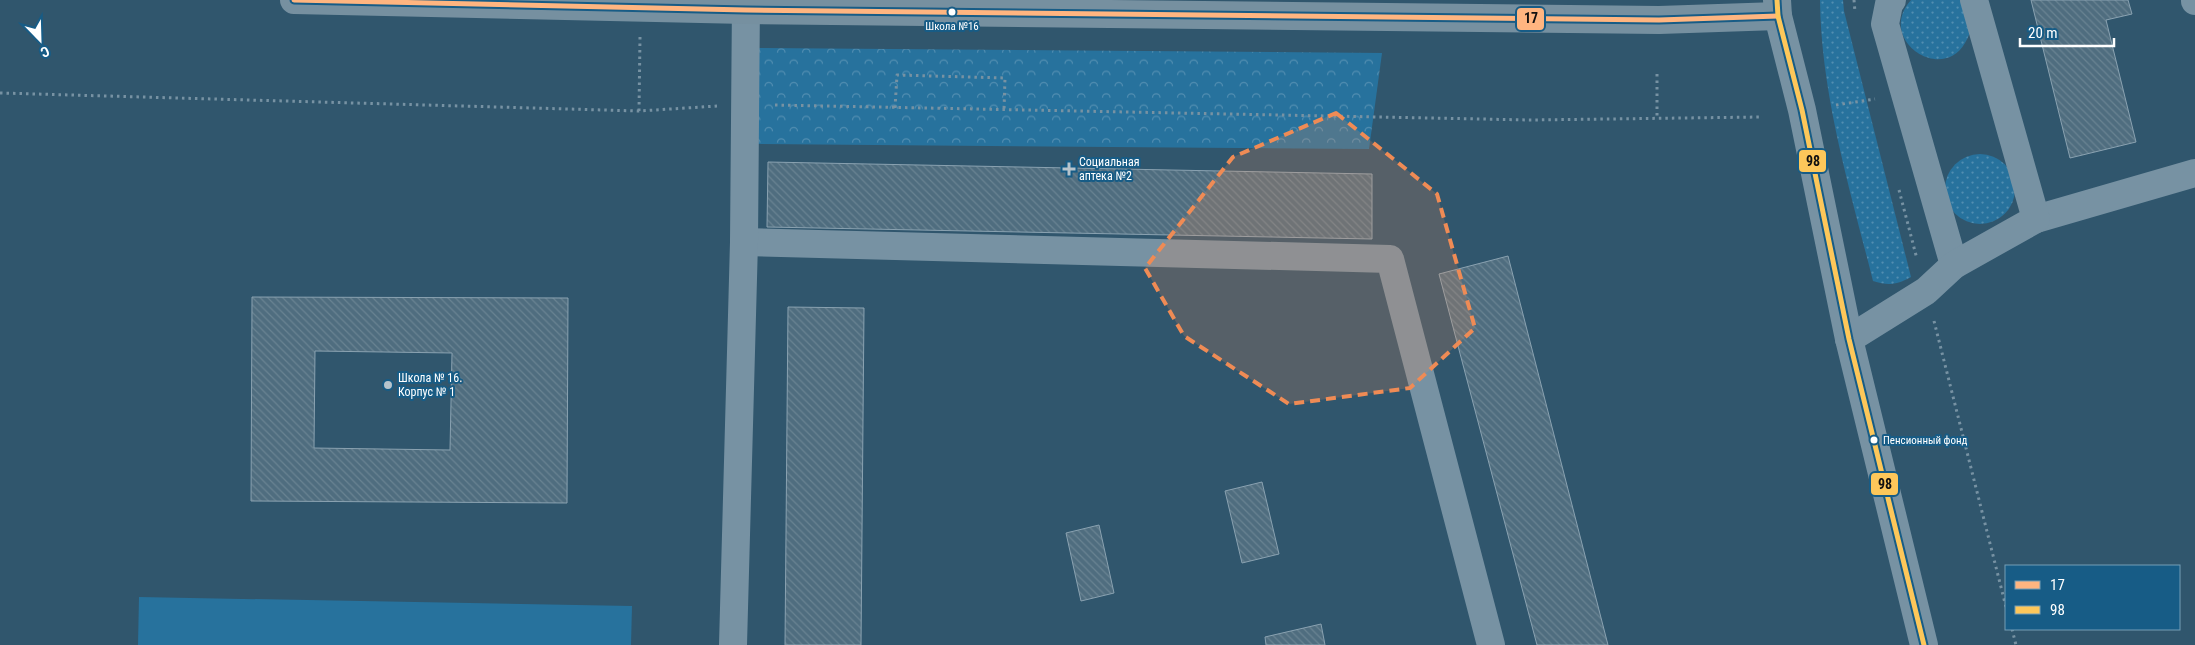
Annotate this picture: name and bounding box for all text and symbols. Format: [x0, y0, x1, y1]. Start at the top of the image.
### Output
marker: Школа №16 [947, 7, 957, 17]
line badge: 17 [1516, 7, 1545, 31]
text: 17 [1524, 10, 1538, 26]
north arrow [15, 15, 65, 65]
scale bar [2020, 15, 2114, 47]
place label: Школа №16 [925, 20, 979, 33]
text: 20 m [2028, 24, 2058, 42]
text: С [38, 43, 52, 61]
line badge: 98 [1798, 149, 1827, 173]
text: 98 [1806, 153, 1820, 169]
place label: Социальная аптека №2 [1079, 155, 1140, 183]
marker: Социальная аптека №2 [1063, 163, 1075, 175]
place label: Школа № 16. Корпус № 1 [398, 371, 462, 399]
marker: Школа № 16. Корпус № 1 [382, 379, 394, 391]
place label: Пенсионный фонд [1883, 434, 1968, 447]
marker: Пенсионный фонд [1869, 435, 1879, 445]
line badge: 98 [1870, 472, 1899, 496]
text: 98 [1878, 476, 1892, 492]
legend [2005, 565, 2180, 630]
text: 17 [2050, 576, 2065, 594]
text: 98 [2050, 601, 2065, 619]

